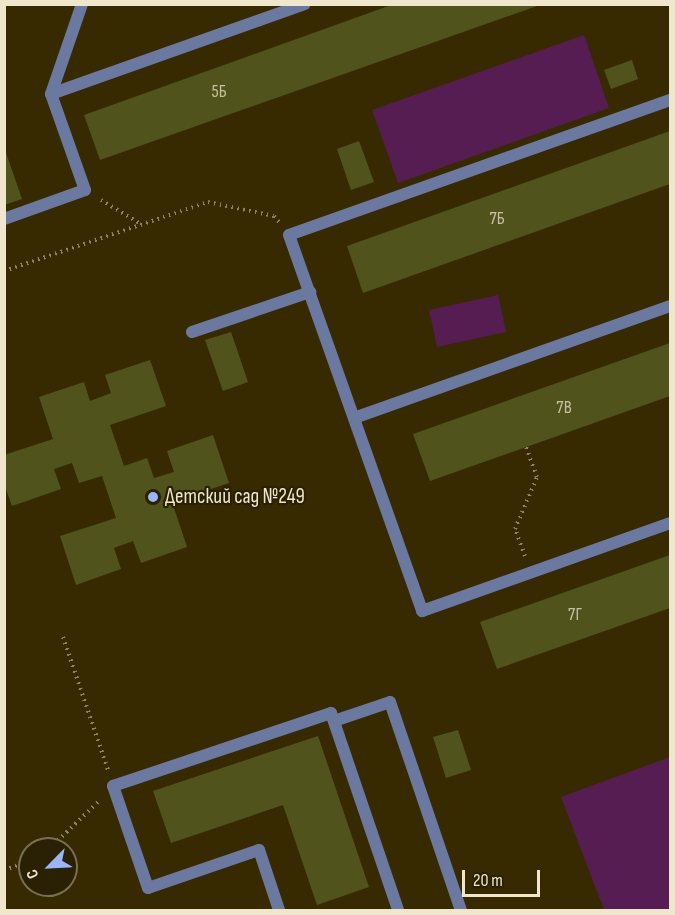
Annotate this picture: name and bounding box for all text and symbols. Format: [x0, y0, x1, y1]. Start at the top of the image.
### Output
house number: 5Б [211, 81, 227, 103]
house number: 7Б [489, 208, 505, 230]
house number: 7В [556, 397, 572, 419]
place label: Детский сад №249 [165, 484, 305, 510]
marker: Детский сад №249 [146, 490, 160, 504]
house number: 7Г [568, 604, 582, 626]
north arrow [18, 837, 78, 897]
scale bar [465, 858, 543, 896]
text: С [23, 866, 43, 881]
text: 20 m [473, 870, 503, 891]

